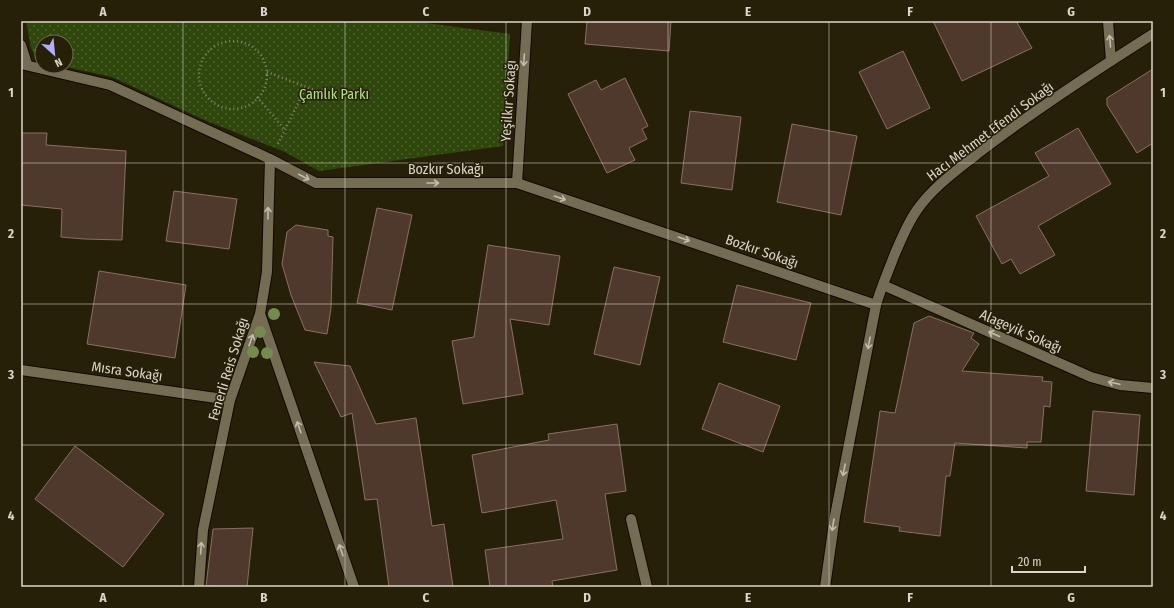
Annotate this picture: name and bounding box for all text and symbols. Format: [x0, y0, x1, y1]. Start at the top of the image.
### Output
text: A [98, 4, 107, 19]
text: B [260, 4, 268, 19]
text: C [423, 4, 430, 19]
text: D [583, 4, 591, 19]
text: E [745, 4, 751, 19]
text: F [907, 4, 913, 19]
text: G [1067, 4, 1075, 19]
north arrow [34, 34, 74, 74]
one-way arrow [1106, 35, 1113, 48]
one-way arrow [521, 53, 528, 66]
text: N [52, 55, 64, 70]
street label: Yeşilkır Sokağı [497, 60, 520, 143]
street label: Hacı Mehmet Efendi Sokağı [924, 78, 1057, 185]
text: 1 [8, 85, 14, 100]
text: 1 [1160, 85, 1166, 100]
park label: Çamlık Parkı [299, 86, 369, 103]
street label: Bozkır Sokağı [408, 161, 484, 178]
one-way arrow [298, 173, 310, 181]
one-way arrow [426, 179, 439, 187]
one-way arrow [554, 194, 566, 202]
one-way arrow [265, 207, 272, 220]
text: 2 [7, 226, 14, 241]
text: 2 [1159, 226, 1166, 241]
street label: Bozkır Sokağı [723, 231, 801, 272]
one-way arrow [677, 236, 689, 244]
street label: Alageyik Sokağı [977, 306, 1064, 357]
street label: Fenerli Reis Sokağı [205, 316, 252, 423]
one-way arrow [989, 330, 1001, 337]
one-way arrow [247, 335, 255, 347]
one-way arrow [864, 336, 872, 349]
street label: Mısra Sokağı [90, 358, 164, 385]
text: 3 [7, 367, 14, 382]
text: 3 [1159, 367, 1166, 382]
one-way arrow [1108, 379, 1121, 387]
one-way arrow [294, 422, 302, 434]
one-way arrow [839, 464, 847, 477]
text: 4 [8, 508, 15, 523]
text: 4 [1160, 508, 1167, 523]
one-way arrow [829, 518, 837, 531]
one-way arrow [198, 542, 205, 555]
one-way arrow [337, 544, 344, 557]
scale bar [1012, 548, 1085, 574]
text: 20 m [1018, 555, 1042, 569]
text: A [98, 590, 107, 605]
text: B [260, 590, 268, 605]
text: C [423, 590, 430, 605]
text: D [583, 590, 591, 605]
text: E [745, 590, 751, 605]
text: F [907, 590, 913, 605]
text: G [1067, 590, 1075, 605]

